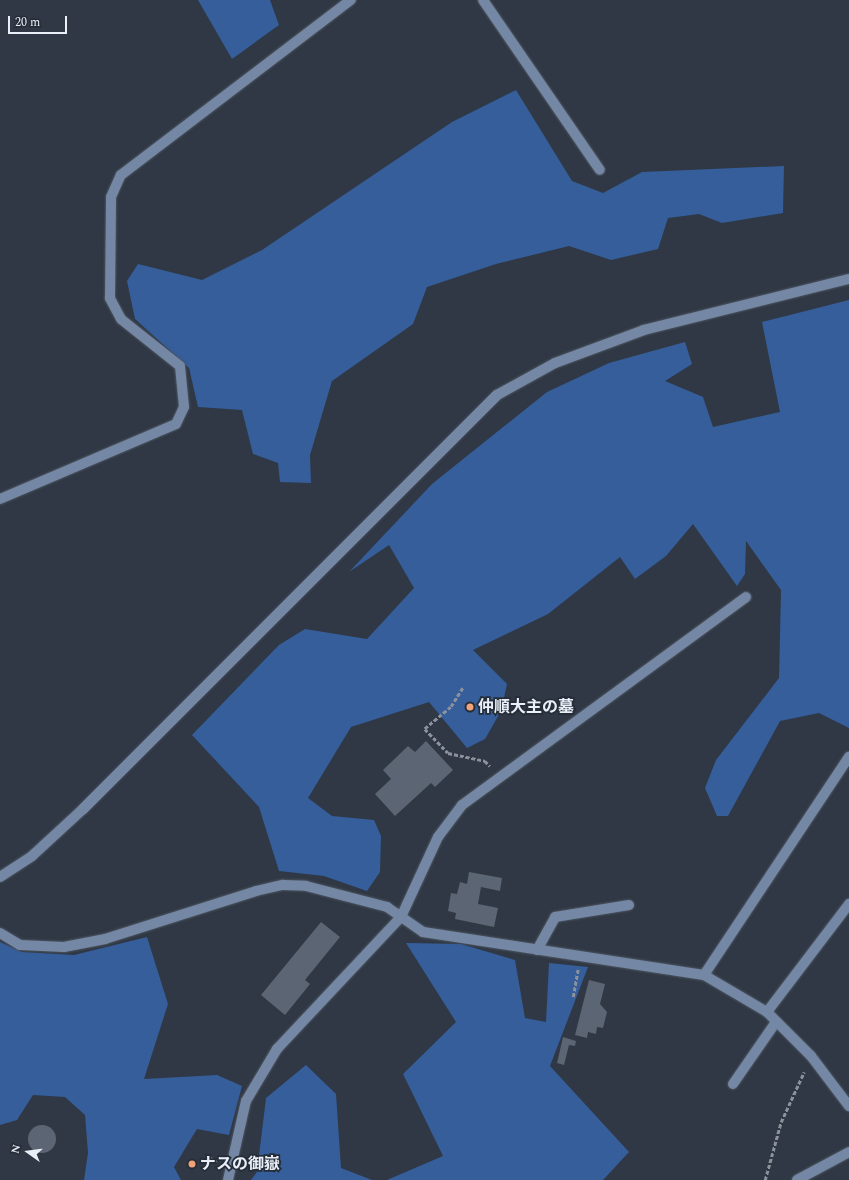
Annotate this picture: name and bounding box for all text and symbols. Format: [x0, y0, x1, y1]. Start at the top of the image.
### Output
scale bar [10, 8, 69, 34]
text: 20 m [15, 13, 40, 32]
place label: 仲順大主の墓 [478, 697, 574, 717]
marker: 仲順大主の墓 [465, 702, 475, 712]
north arrow [8, 1132, 48, 1172]
text: N [7, 1143, 25, 1155]
place label: ナスの御嶽 [200, 1154, 280, 1174]
marker: ナスの御嶽 [187, 1159, 197, 1169]

